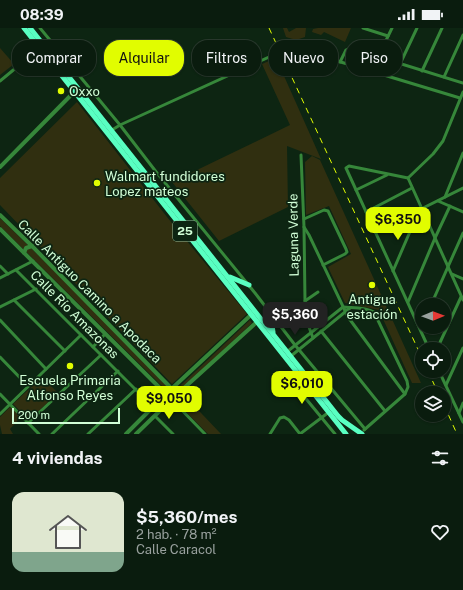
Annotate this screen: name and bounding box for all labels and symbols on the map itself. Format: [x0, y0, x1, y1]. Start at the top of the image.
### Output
place label: Oxxo [69, 84, 100, 99]
marker: Oxxo [56, 86, 66, 96]
place label: Walmart fundidores Lopez mateos [105, 169, 225, 199]
marker: Walmart fundidores Lopez mateos [92, 178, 102, 188]
street label: Laguna Verde [285, 193, 302, 277]
pin: $6,350 [365, 207, 431, 241]
street label: Calle Antiguo Camino a Apodaca [15, 216, 165, 366]
road number: 25 [173, 221, 197, 241]
street label: Calle Río Amazonas [27, 267, 122, 362]
marker: Antigua estación [367, 280, 377, 290]
place label: Antigua estación [346, 292, 398, 322]
north arrow [415, 298, 451, 334]
pin: $5,360 [262, 302, 328, 336]
marker: Escuela Primaria Alfonso Reyes [65, 361, 75, 371]
pin: $6,010 [269, 371, 335, 405]
place label: Escuela Primaria Alfonso Reyes [19, 373, 121, 403]
pin: $9,050 [136, 386, 202, 420]
scale bar [12, 406, 120, 425]

